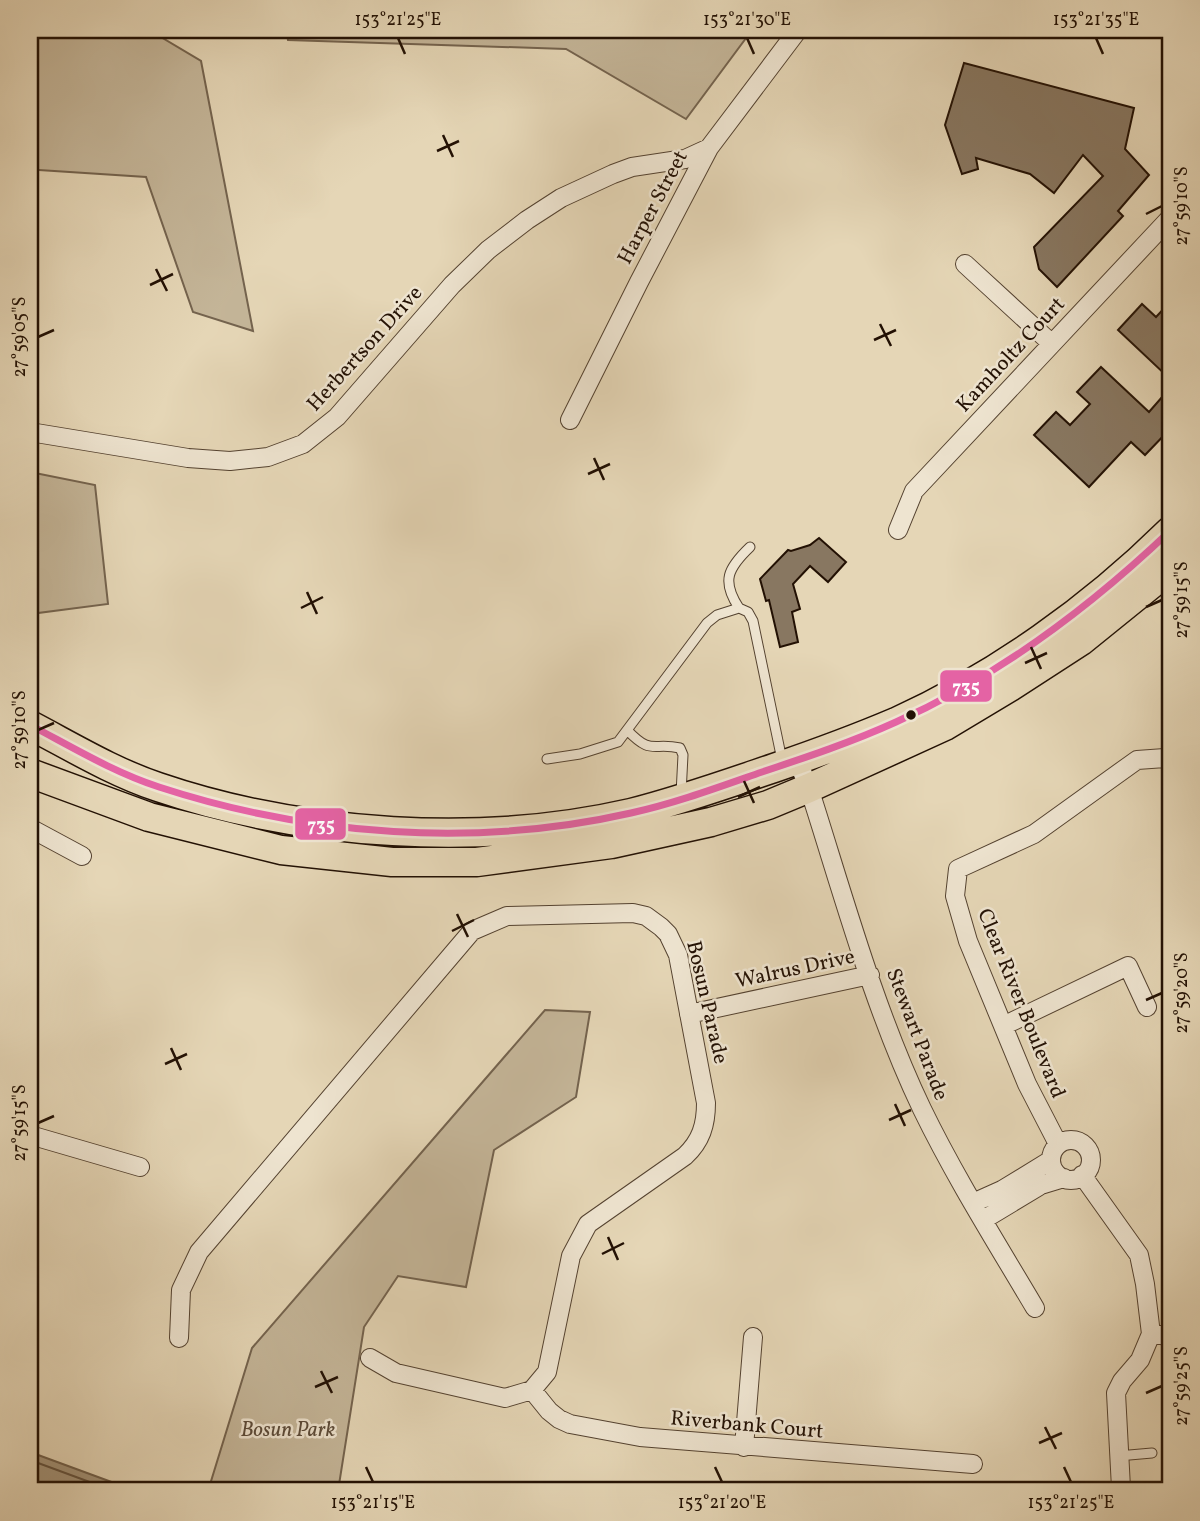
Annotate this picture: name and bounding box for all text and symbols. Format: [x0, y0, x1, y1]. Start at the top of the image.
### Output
text: 153°21'25"E [355, 8, 442, 33]
text: 153°21'30"E [703, 8, 791, 33]
text: 153°21'35"E [1053, 8, 1139, 33]
street label: Harper Street [611, 146, 695, 270]
text: 27°59'10"S [1170, 166, 1195, 246]
street label: Herbertson Drive [301, 280, 430, 418]
street label: Kamholtz Court [950, 291, 1072, 419]
text: 27°59'05"S [8, 297, 33, 377]
text: 27°59'15"S [1170, 561, 1195, 639]
line badge: 735 [939, 669, 993, 703]
text: 735 [952, 675, 980, 701]
text: 27°59'10"S [8, 690, 33, 770]
unlabelled marker [904, 708, 918, 722]
line badge: 735 [294, 807, 347, 841]
text: 735 [307, 813, 335, 839]
street label: Clear River Boulevard [969, 904, 1072, 1103]
street label: Bosun Parade [678, 938, 735, 1067]
street label: Walrus Drive [733, 943, 858, 996]
text: 27°59'20"S [1170, 952, 1195, 1034]
street label: Stewart Parade [878, 964, 955, 1105]
text: 27°59'15"S [8, 1084, 33, 1162]
text: 27°59'25"S [1170, 1346, 1195, 1426]
street label: Riverbank Court [669, 1404, 825, 1447]
park label: Bosun Park [241, 1416, 336, 1445]
text: 153°21'15"E [331, 1491, 415, 1516]
text: 153°21'20"E [678, 1491, 766, 1516]
text: 153°21'25"E [1028, 1491, 1115, 1516]

